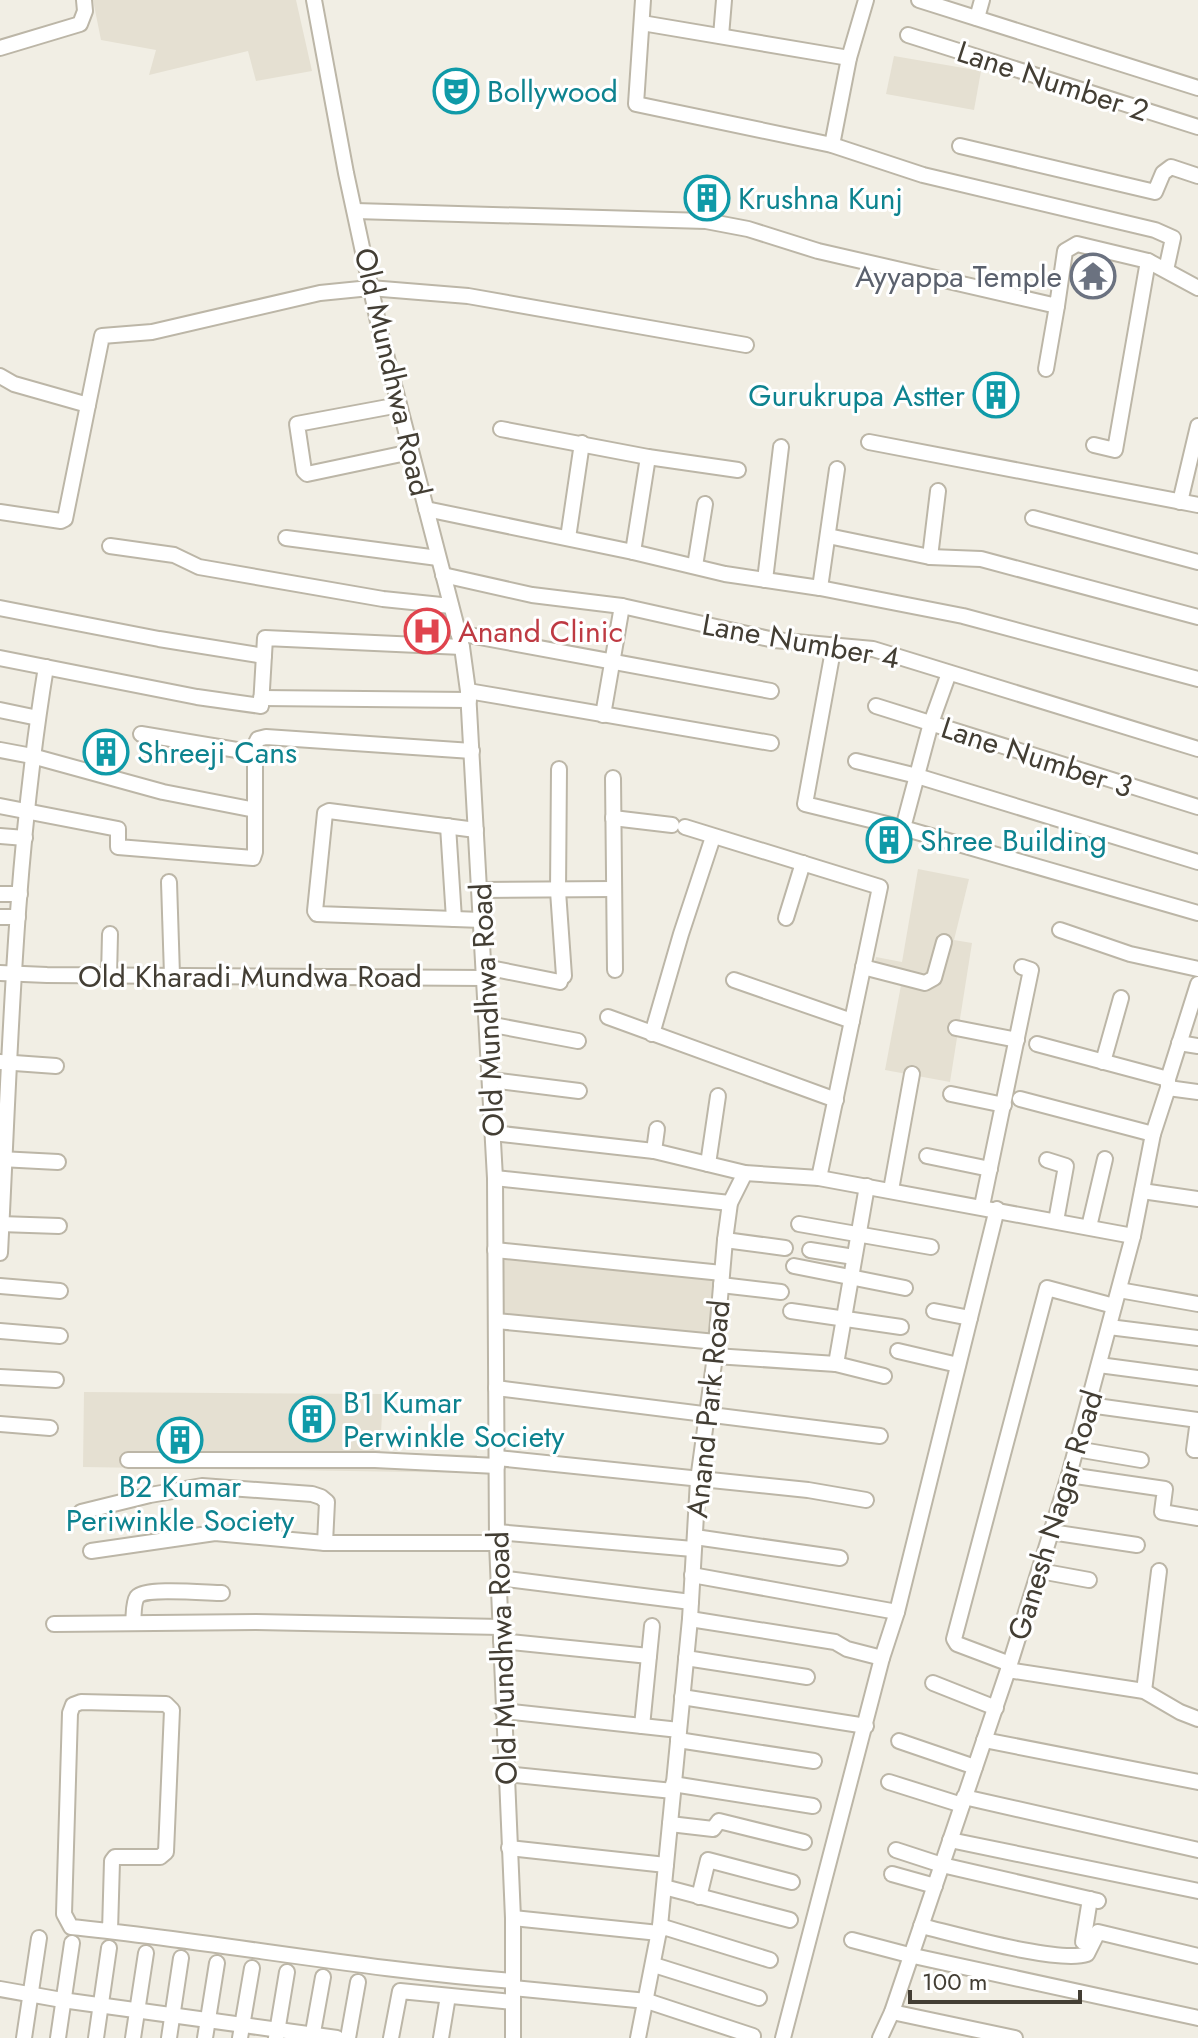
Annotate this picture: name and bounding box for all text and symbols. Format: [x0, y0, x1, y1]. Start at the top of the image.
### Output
street label: Lane Number 2 [952, 30, 1154, 132]
theatre icon: Bollywood [432, 67, 480, 115]
place label: Bollywood [487, 70, 618, 113]
building icon: Krushna Kunj [683, 174, 731, 222]
place label: Krushna Kunj [738, 177, 903, 220]
street label: Old Mundhwa Road [344, 244, 442, 500]
temple icon: Ayyappa Temple [1069, 252, 1117, 300]
place label: Ayyappa Temple [855, 255, 1062, 298]
building icon: Gurukrupa Astter [972, 371, 1020, 419]
place label: Gurukrupa Astter [748, 374, 966, 417]
street label: Lane Number 4 [699, 602, 903, 680]
hospital icon: Anand Clinic [403, 607, 451, 655]
place label: Anand Clinic [458, 610, 623, 653]
street label: Lane Number 3 [936, 706, 1138, 808]
building icon: Shreeji Cans [82, 728, 130, 776]
place label: Shreeji Cans [137, 731, 297, 774]
building icon: Shree Building [865, 816, 913, 864]
place label: Shree Building [920, 819, 1107, 862]
street label: Old Mundhwa Road [459, 882, 515, 1138]
street label: Old Kharadi Mundwa Road [78, 955, 422, 998]
street label: Anand Park Road [675, 1298, 741, 1520]
place label: B1 Kumar Perwinkle Society [343, 1381, 565, 1458]
street label: Ganesh Nagar Road [997, 1385, 1113, 1645]
building icon: B1 Kumar Perwinkle Society [288, 1395, 336, 1443]
building icon: B2 Kumar Periwinkle Society [156, 1416, 204, 1464]
place label: B2 Kumar Periwinkle Society [66, 1465, 295, 1542]
street label: Old Mundhwa Road [476, 1530, 528, 1786]
scale bar [910, 1954, 1080, 2004]
text: 100 m [922, 1964, 988, 1999]

